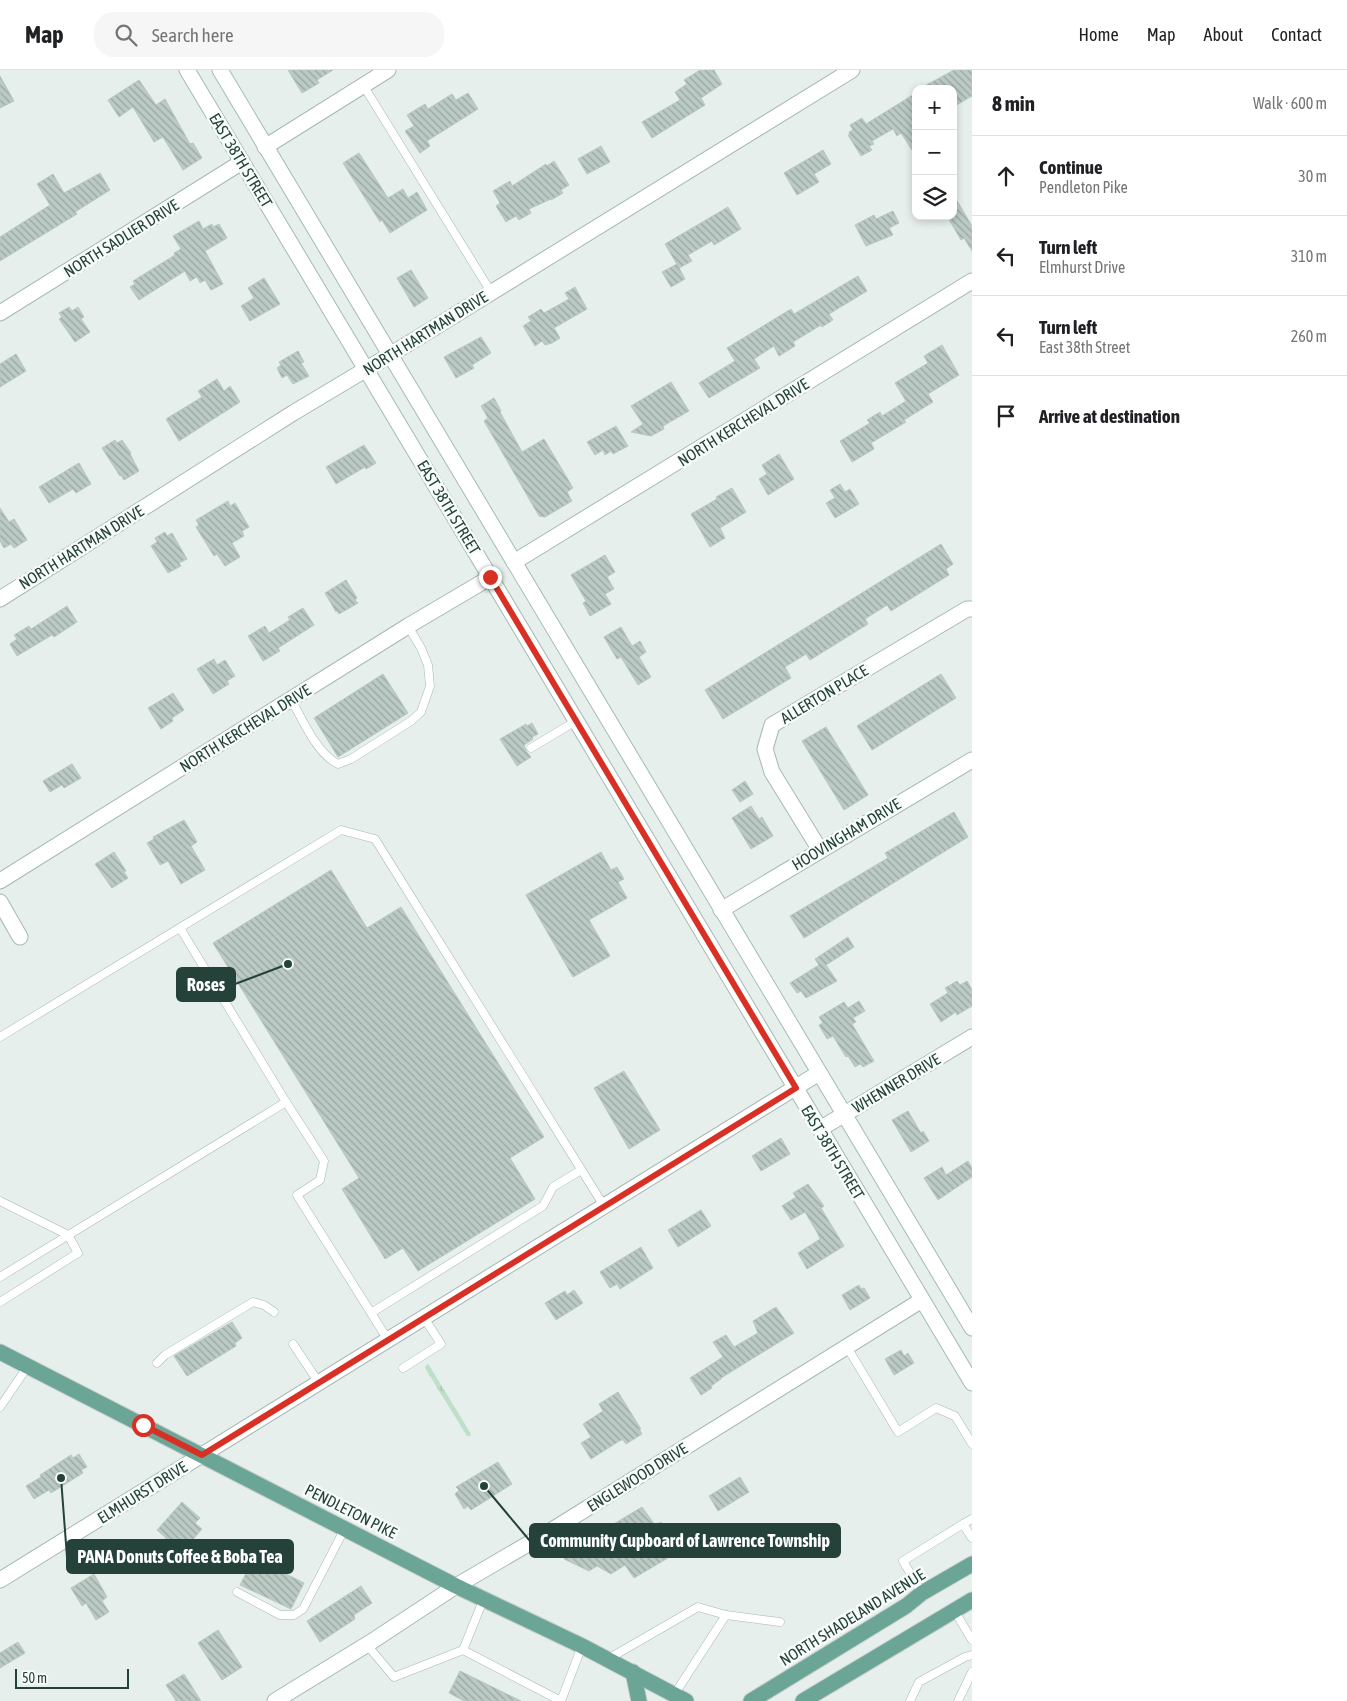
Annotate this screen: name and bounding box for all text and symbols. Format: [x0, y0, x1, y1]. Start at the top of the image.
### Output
search box [94, 12, 444, 57]
text: Map [25, 21, 64, 48]
icon: search [112, 21, 140, 49]
text: Search here [152, 24, 234, 46]
text: Home [1079, 24, 1119, 45]
text: Map [1147, 24, 1176, 45]
text: About [1204, 24, 1243, 45]
text: Contact [1271, 24, 1322, 45]
map controls [912, 85, 957, 220]
button: + [912, 85, 957, 130]
text: 8 min [992, 91, 1035, 115]
text: Walk · 600 m [1253, 94, 1327, 112]
street label: EAST 38TH STREET [206, 110, 276, 210]
button: − [912, 130, 957, 175]
text: Continue [1039, 156, 1103, 178]
icon: ahead [992, 162, 1020, 190]
text: 30 m [1298, 167, 1327, 185]
button: layers [912, 175, 957, 220]
text: Pendleton Pike [1039, 178, 1128, 196]
street label: NORTH SADLIER DRIVE [60, 195, 182, 281]
text: Turn left [1039, 236, 1097, 258]
icon: left [992, 242, 1020, 270]
text: 310 m [1291, 247, 1327, 265]
text: Elmhurst Drive [1039, 258, 1125, 276]
street label: NORTH HARTMAN DRIVE [359, 287, 491, 379]
text: Turn left [1039, 316, 1097, 338]
icon: left [992, 322, 1020, 350]
text: 260 m [1291, 327, 1327, 345]
text: East 38th Street [1039, 338, 1130, 356]
street label: NORTH KERCHEVAL DRIVE [674, 374, 812, 470]
icon: arrive [992, 402, 1020, 430]
text: Arrive at destination [1039, 405, 1180, 427]
street label: EAST 38TH STREET [414, 457, 484, 557]
street label: NORTH HARTMAN DRIVE [15, 501, 147, 593]
route end [479, 566, 502, 589]
street label: ALLERTON PLACE [777, 661, 871, 727]
street label: NORTH KERCHEVAL DRIVE [176, 680, 314, 776]
street label: HOOVINGHAM DRIVE [788, 794, 904, 873]
callout: Roses [177, 968, 235, 1001]
text: Roses [187, 974, 226, 995]
street label: WHENNER DRIVE [849, 1050, 943, 1116]
street label: EAST 38TH STREET [798, 1102, 868, 1202]
route start [132, 1414, 155, 1437]
street label: ENGLEWOOD DRIVE [584, 1439, 691, 1515]
street label: ELMHURST DRIVE [94, 1457, 190, 1527]
street label: PENDLETON PIKE [302, 1480, 400, 1542]
callout: Community Cupboard of Lawrence Township [530, 1524, 840, 1557]
text: Community Cupboard of Lawrence Township [540, 1530, 830, 1551]
callout: PANA Donuts Coffee & Boba Tea [67, 1540, 293, 1573]
text: PANA Donuts Coffee & Boba Tea [77, 1546, 283, 1567]
street label: NORTH SHADELAND AVENUE [776, 1565, 928, 1669]
scale bar [15, 1666, 129, 1689]
text: 50 m [22, 1670, 47, 1686]

